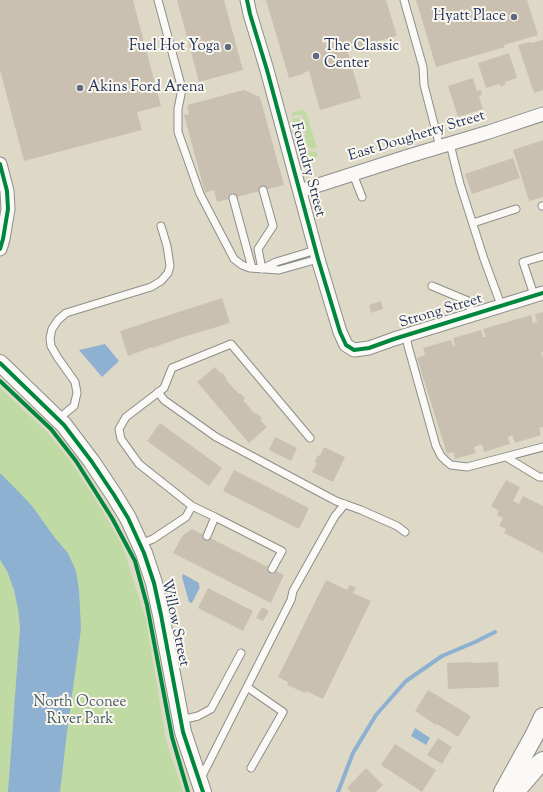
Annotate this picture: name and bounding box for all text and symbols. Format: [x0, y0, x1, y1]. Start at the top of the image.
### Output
place label: Hyatt Place [433, 8, 506, 26]
marker: Hyatt Place [509, 12, 519, 22]
place label: Fuel Hot Yoga [129, 38, 220, 56]
place label: The Classic Center [324, 38, 399, 73]
marker: Fuel Hot Yoga [223, 42, 233, 52]
marker: The Classic Center [311, 51, 321, 61]
place label: Akins Ford Arena [88, 79, 204, 97]
marker: Akins Ford Arena [75, 83, 85, 93]
street label: East Dougherty Street [346, 108, 488, 166]
street label: Foundry Street [286, 121, 328, 219]
street label: Strong Street [397, 291, 485, 333]
street label: Willow Street [156, 578, 192, 668]
park label: North Oconee River Park [33, 694, 127, 729]

